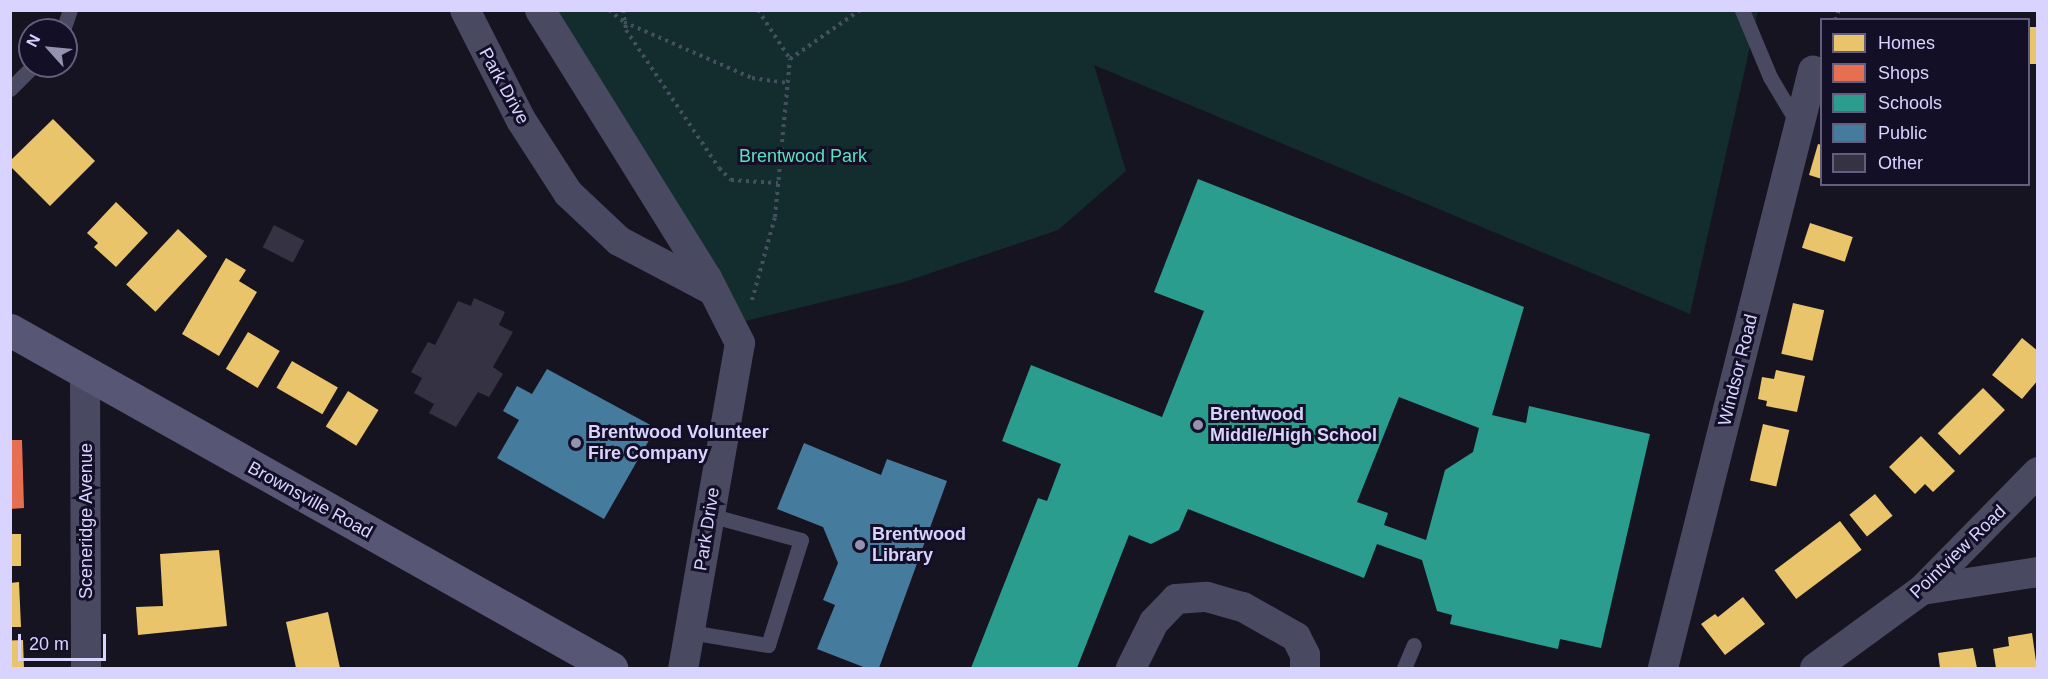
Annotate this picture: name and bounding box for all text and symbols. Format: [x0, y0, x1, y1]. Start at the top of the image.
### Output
north arrow [18, 18, 78, 78]
legend [1820, 18, 2030, 186]
text: N [23, 31, 43, 50]
text: Homes [1878, 33, 1935, 53]
street label: Park Drive [474, 44, 534, 128]
text: Shops [1878, 63, 1929, 83]
text: Schools [1878, 93, 1942, 113]
text: Public [1878, 123, 1927, 143]
park label: Brentwood Park [739, 145, 867, 167]
text: Other [1878, 153, 1923, 173]
street label: Windsor Road [1714, 312, 1762, 428]
place label: Brentwood Middle/High School [1210, 404, 1377, 446]
marker: Brentwood Middle/High School [1191, 418, 1205, 432]
place label: Brentwood Volunteer Fire Company [588, 422, 769, 464]
marker: Brentwood Volunteer Fire Company [569, 436, 583, 450]
street label: Sceneridge Avenue [75, 443, 97, 599]
street label: Brownsville Road [244, 457, 376, 543]
street label: Park Drive [690, 486, 724, 572]
street label: Pointview Road [1906, 501, 2010, 603]
place label: Brentwood Library [872, 524, 966, 566]
marker: Brentwood Library [853, 538, 867, 552]
scale bar [21, 622, 110, 660]
text: 20 m [29, 634, 69, 654]

